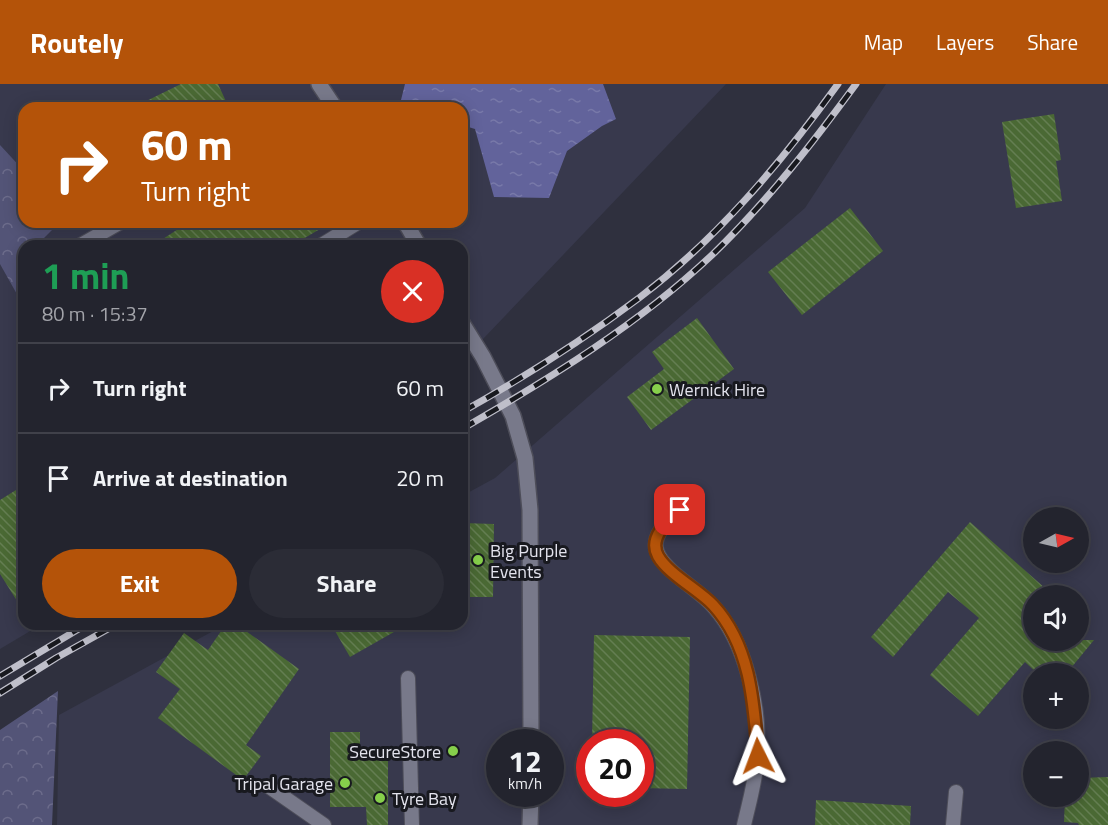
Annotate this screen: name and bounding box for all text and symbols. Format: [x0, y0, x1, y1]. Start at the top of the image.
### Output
text: Routely [30, 21, 124, 64]
text: Map [864, 26, 903, 58]
text: Layers [936, 26, 994, 58]
text: Share [1027, 26, 1078, 58]
text: 60 m [141, 112, 233, 176]
icon: right [42, 126, 120, 204]
text: Turn right [141, 170, 250, 211]
text: 1 min [42, 248, 129, 303]
button: close [381, 260, 444, 323]
text: 80 m · 15:37 [42, 298, 148, 329]
text: Turn right [93, 371, 187, 405]
text: 60 m [396, 371, 444, 405]
icon: right [42, 372, 75, 405]
place label: Wernick Hire [669, 376, 765, 403]
marker: Wernick Hire [650, 382, 664, 396]
text: Arrive at destination [93, 461, 288, 495]
text: 20 m [396, 461, 444, 495]
icon: arrive [42, 462, 75, 495]
pin [654, 484, 705, 535]
icon: arrive [663, 493, 696, 526]
north arrow [1023, 507, 1089, 573]
map controls [1023, 507, 1089, 807]
place label: Big Purple Events [490, 537, 567, 585]
button: Exit [42, 549, 237, 618]
button: Share [249, 549, 444, 618]
marker: Big Purple Events [471, 553, 485, 567]
button: sound [1023, 585, 1089, 651]
button: + [1023, 663, 1089, 729]
position arrow [726, 724, 790, 788]
speed limit sign: 20 [576, 729, 654, 807]
place label: SecureStore [349, 738, 441, 765]
text: 12 [508, 738, 542, 784]
button: − [1023, 741, 1089, 807]
marker: SecureStore [446, 744, 460, 758]
place label: Tripal Garage [235, 770, 333, 797]
text: km/h [508, 772, 542, 795]
marker: Tripal Garage [338, 776, 352, 790]
place label: Tyre Bay [392, 785, 457, 812]
marker: Tyre Bay [373, 791, 387, 805]

